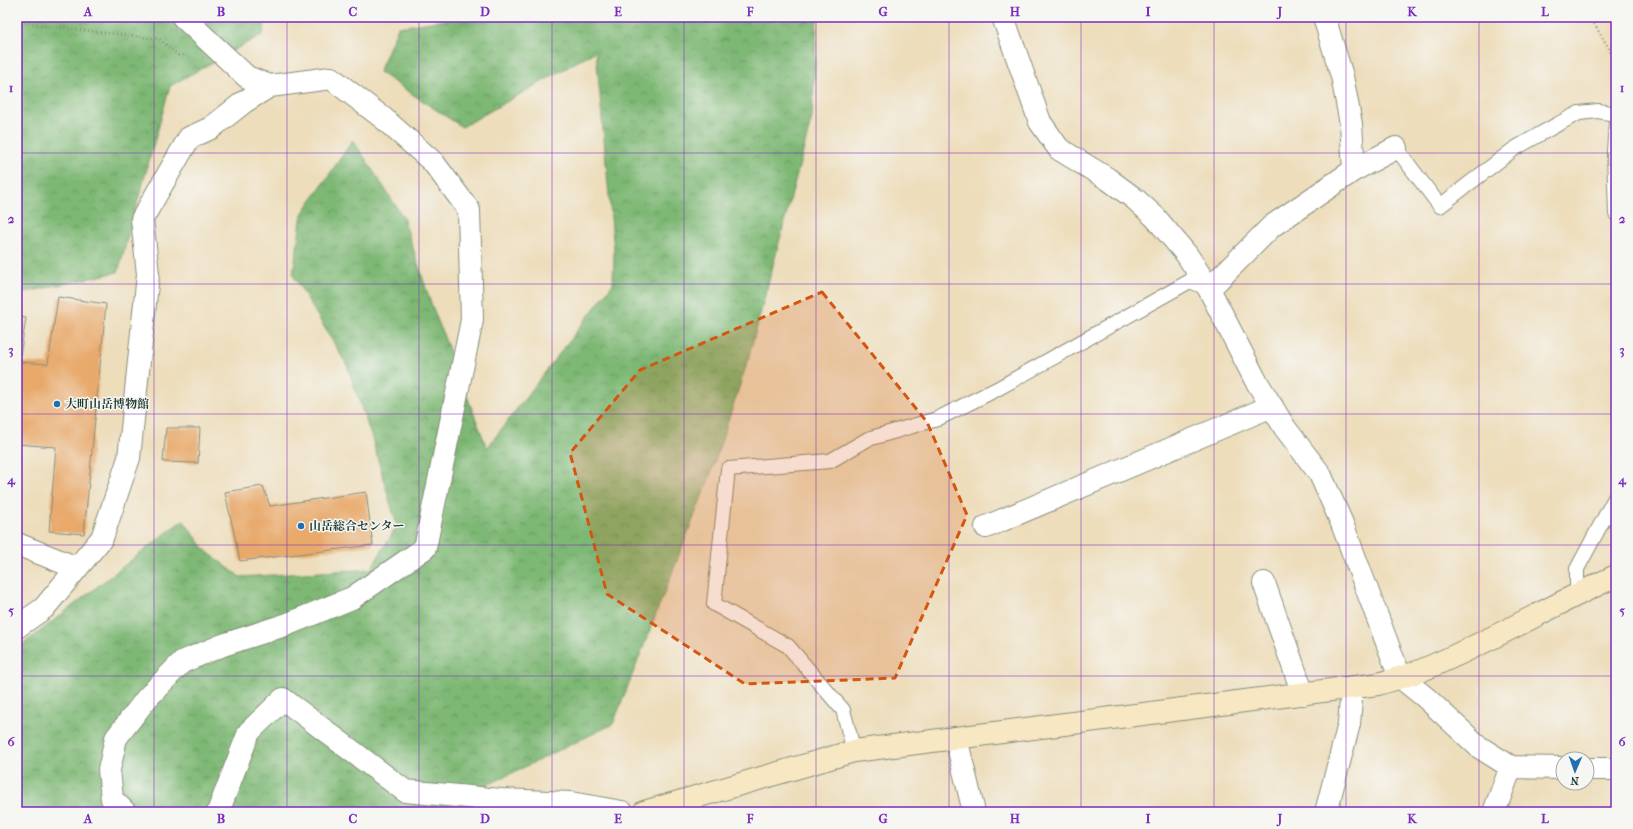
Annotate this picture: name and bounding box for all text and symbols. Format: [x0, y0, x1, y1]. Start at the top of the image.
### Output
text: A [83, 4, 93, 19]
text: B [217, 4, 226, 19]
text: C [349, 4, 358, 19]
text: D [480, 4, 490, 19]
text: E [614, 4, 622, 19]
text: F [746, 4, 754, 19]
text: G [878, 4, 888, 19]
text: H [1010, 4, 1021, 19]
text: I [1145, 4, 1151, 19]
text: J [1276, 4, 1283, 20]
text: K [1407, 4, 1418, 19]
text: L [1541, 4, 1550, 19]
text: 1 [9, 80, 14, 95]
text: 1 [1620, 80, 1625, 95]
text: 2 [8, 211, 15, 226]
text: 2 [1619, 211, 1626, 226]
text: 3 [8, 342, 14, 358]
text: 3 [1619, 342, 1625, 358]
place label: 大町山岳博物館 [65, 397, 149, 411]
marker: 大町山岳博物館 [52, 399, 62, 409]
text: 4 [6, 472, 16, 488]
text: 4 [1617, 472, 1627, 488]
place label: 山岳総合センター [309, 519, 405, 533]
marker: 山岳総合センター [296, 521, 306, 531]
text: 5 [8, 603, 14, 618]
text: 5 [1619, 603, 1625, 618]
text: 6 [7, 734, 15, 749]
text: 6 [1618, 734, 1626, 749]
north arrow [1555, 751, 1595, 791]
text: N [1570, 774, 1579, 787]
text: A [83, 811, 93, 826]
text: B [217, 811, 226, 826]
text: C [349, 811, 358, 826]
text: D [480, 811, 490, 826]
text: E [614, 811, 622, 826]
text: F [746, 811, 754, 826]
text: G [878, 811, 888, 826]
text: H [1010, 811, 1021, 826]
text: I [1145, 811, 1151, 826]
text: J [1276, 811, 1283, 827]
text: K [1407, 811, 1418, 826]
text: L [1541, 811, 1550, 826]

